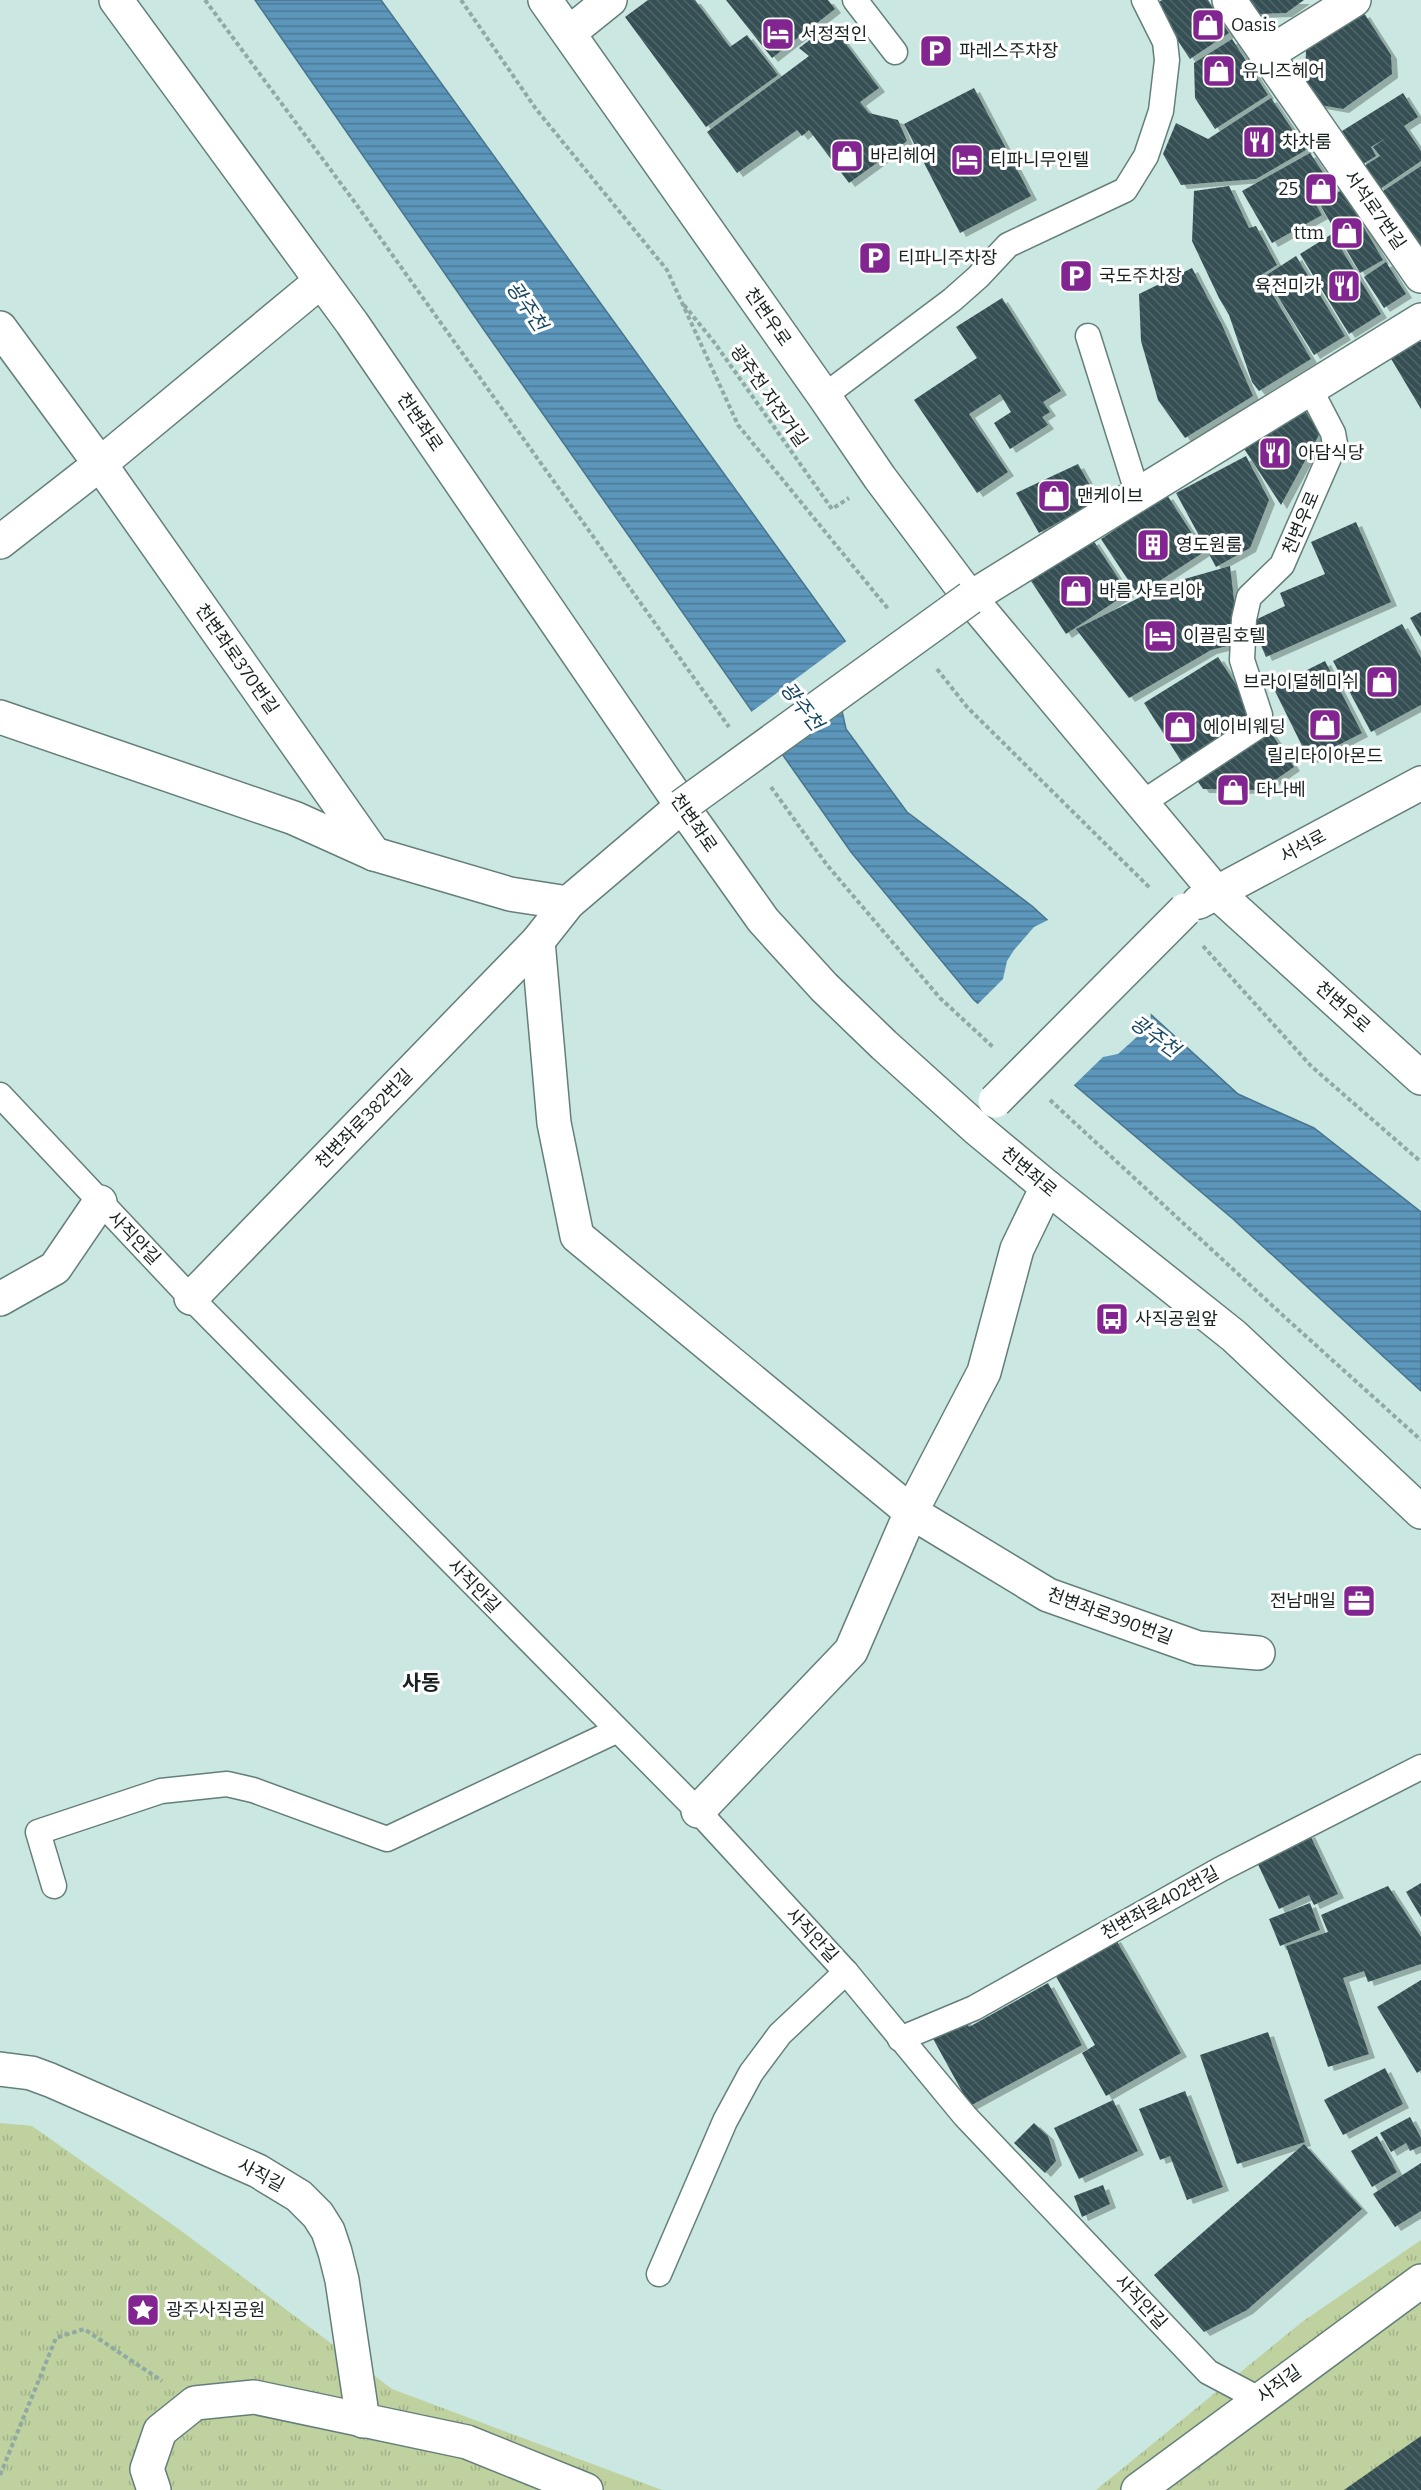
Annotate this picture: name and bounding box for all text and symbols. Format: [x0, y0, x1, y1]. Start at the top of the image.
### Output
shop icon: Oasis [1190, 7, 1226, 43]
place label: Oasis [1231, 14, 1276, 36]
hotel icon: 서정적인 [760, 16, 796, 52]
place label: 서정적인 [801, 23, 867, 45]
parking icon: 파레스주차장 [918, 33, 954, 69]
place label: 파레스주차장 [959, 40, 1058, 62]
shop icon: 유니즈헤어 [1201, 53, 1237, 89]
place label: 유니즈헤어 [1242, 60, 1325, 82]
restaurant icon: 차차룸 [1241, 124, 1277, 160]
place label: 차차룸 [1282, 131, 1332, 153]
shop icon: 바리헤어 [829, 138, 865, 174]
hotel icon: 티파니무인텔 [949, 142, 985, 178]
place label: 바리헤어 [870, 145, 936, 167]
place label: 티파니무인텔 [990, 149, 1089, 171]
street label: 서석로7번길 [1340, 166, 1410, 254]
shop icon: 25 [1303, 171, 1339, 207]
place label: 25 [1279, 178, 1298, 200]
shop icon: ttm [1329, 215, 1365, 251]
place label: ttm [1294, 222, 1324, 244]
parking icon: 티파니주차장 [857, 240, 893, 276]
place label: 티파니주차장 [898, 247, 997, 269]
parking icon: 국도주차장 [1058, 258, 1094, 294]
place label: 국도주차장 [1099, 265, 1182, 287]
restaurant icon: 육전미가 [1326, 268, 1362, 304]
place label: 육전미가 [1255, 275, 1321, 297]
water label: 광주천 [502, 276, 554, 338]
street label: 천변우로 [740, 284, 796, 350]
street label: 광주천 자전거길 [726, 341, 812, 451]
street label: 천변좌로 [392, 388, 448, 456]
restaurant icon: 아담식당 [1257, 435, 1293, 471]
place label: 아담식당 [1298, 442, 1364, 464]
shop icon: 맨케이브 [1036, 478, 1072, 514]
place label: 맨케이브 [1077, 485, 1143, 507]
street label: 천변우로 [1278, 488, 1324, 558]
building icon: 영도원룸 [1135, 527, 1171, 563]
place label: 영도원룸 [1176, 534, 1242, 556]
shop icon: 바름 사토리아 [1058, 573, 1094, 609]
place label: 바름 사토리아 [1099, 580, 1202, 602]
street label: 천변좌로370번길 [191, 599, 283, 719]
hotel icon: 이끌림호텔 [1142, 618, 1178, 654]
place label: 이끌림호텔 [1183, 625, 1266, 647]
shop icon: 브라이덜헤미쉬 [1364, 664, 1400, 700]
place label: 브라이덜헤미쉬 [1243, 671, 1359, 693]
water label: 광주천 [776, 677, 830, 737]
shop icon: 릴리다이아몬드 [1307, 707, 1343, 743]
shop icon: 에이비웨딩 [1162, 709, 1198, 745]
place label: 에이비웨딩 [1203, 716, 1286, 738]
place label: 릴리다이아몬드 [1267, 745, 1383, 767]
shop icon: 다나베 [1215, 772, 1251, 808]
place label: 다나베 [1256, 779, 1306, 801]
street label: 천변좌로 [666, 790, 722, 856]
street label: 서석로 [1276, 825, 1330, 867]
street label: 천변우로 [1311, 977, 1375, 1037]
water label: 광주천 [1126, 1010, 1186, 1063]
street label: 천변좌로382번길 [311, 1065, 417, 1173]
street label: 천변좌로 [997, 1142, 1061, 1202]
street label: 사직안길 [103, 1207, 165, 1269]
bus stop icon: 사직공원앞 [1094, 1301, 1130, 1337]
place label: 사직공원앞 [1135, 1308, 1218, 1330]
street label: 사직안길 [443, 1555, 505, 1617]
street label: 천변좌로390번길 [1044, 1583, 1176, 1649]
office icon: 전남매일 [1341, 1583, 1377, 1619]
place label: 전남매일 [1270, 1590, 1336, 1612]
district label: 사동 [402, 1670, 440, 1696]
street label: 천변좌로402번길 [1097, 1862, 1223, 1944]
street label: 사직안길 [781, 1903, 843, 1967]
street label: 사직길 [234, 2154, 288, 2196]
street label: 사직안길 [1110, 2270, 1172, 2334]
place icon: 광주사직공원 [125, 2292, 161, 2328]
place label: 광주사직공원 [166, 2299, 265, 2321]
street label: 사직길 [1252, 2360, 1306, 2408]

